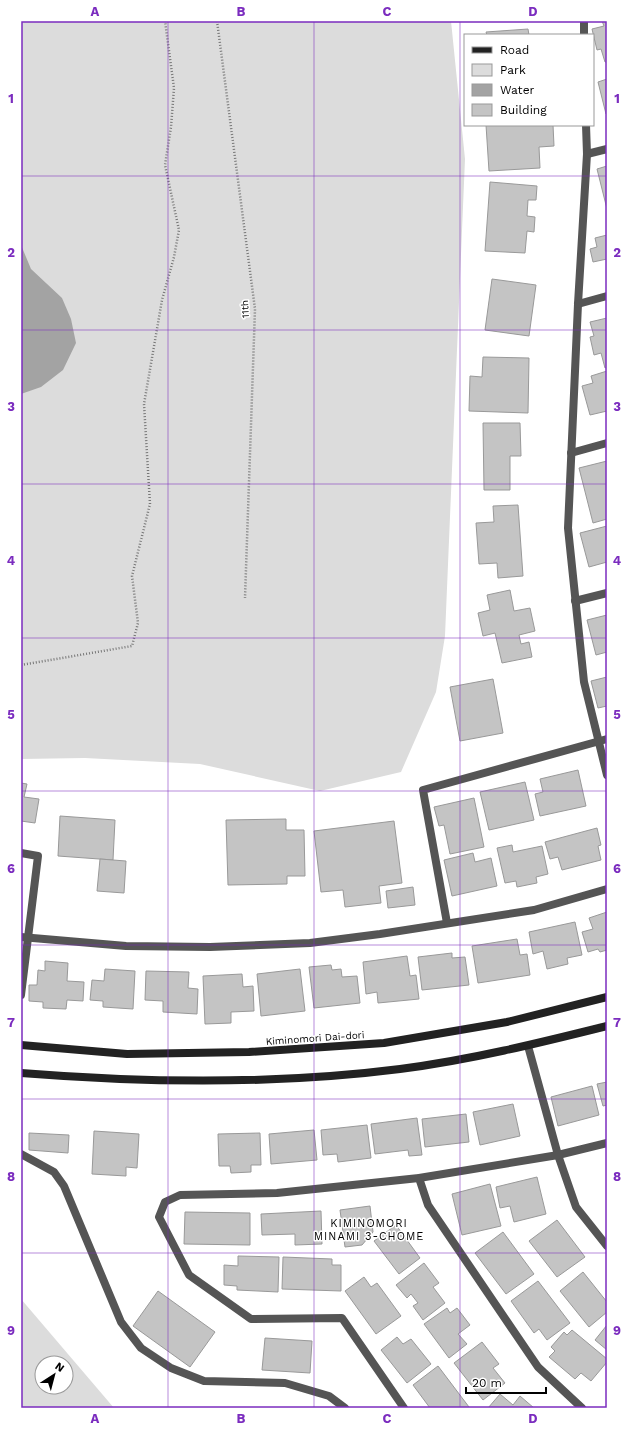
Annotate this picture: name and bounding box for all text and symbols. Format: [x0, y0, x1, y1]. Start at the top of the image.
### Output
text: A [91, 4, 100, 19]
text: B [237, 4, 246, 19]
text: C [383, 4, 392, 19]
text: D [528, 4, 538, 19]
legend [464, 34, 594, 126]
text: Road [500, 43, 529, 57]
text: Park [500, 63, 526, 77]
text: Water [500, 83, 535, 97]
text: 1 [8, 91, 14, 106]
text: 1 [614, 91, 620, 106]
text: Building [500, 103, 547, 117]
text: 2 [7, 245, 15, 260]
text: 2 [613, 245, 621, 260]
street label: 11th [239, 300, 251, 318]
text: 3 [7, 399, 15, 414]
text: 3 [613, 399, 621, 414]
text: 4 [7, 553, 16, 568]
text: 4 [613, 553, 622, 568]
text: 5 [7, 707, 15, 722]
text: 5 [613, 707, 621, 722]
text: 6 [7, 861, 15, 876]
text: 6 [613, 861, 621, 876]
text: 7 [7, 1015, 15, 1030]
text: 7 [613, 1015, 621, 1030]
street label: Kiminomori Dai-dori [265, 1029, 365, 1047]
text: 8 [7, 1169, 15, 1184]
text: 8 [613, 1169, 621, 1184]
district label: KIMINOMORI MINAMI 3-CHOME [314, 1217, 424, 1243]
text: 9 [7, 1323, 15, 1338]
text: 9 [613, 1323, 621, 1338]
north arrow [34, 1355, 74, 1395]
text: N [52, 1360, 67, 1375]
scale bar [466, 1369, 546, 1395]
text: 20 m [472, 1376, 502, 1390]
text: A [91, 1411, 100, 1426]
text: B [237, 1411, 246, 1426]
text: C [383, 1411, 392, 1426]
text: D [528, 1411, 538, 1426]

